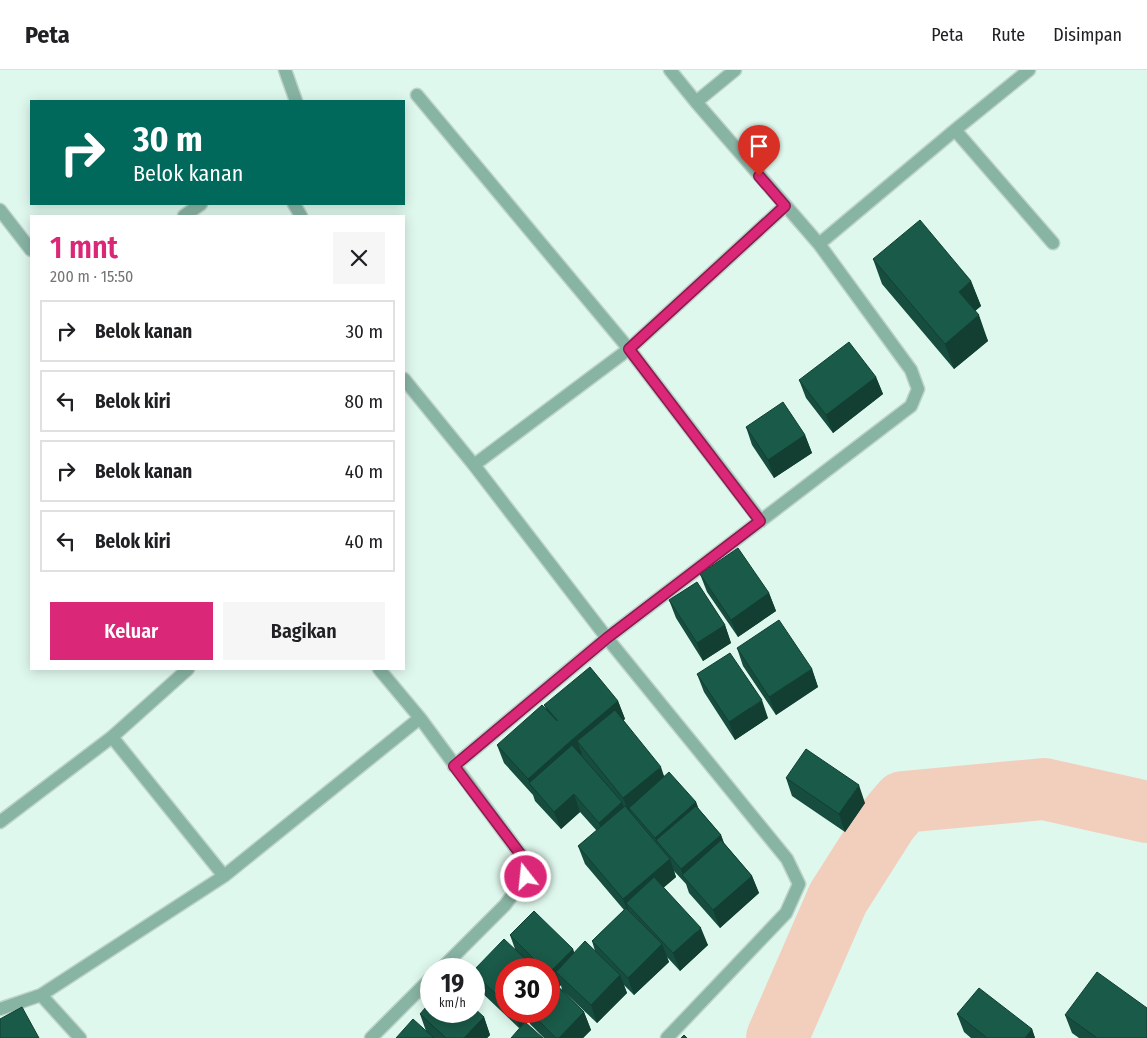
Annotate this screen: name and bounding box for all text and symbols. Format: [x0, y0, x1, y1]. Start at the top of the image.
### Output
text: Peta [25, 21, 70, 49]
text: Peta [931, 24, 963, 46]
text: Rute [991, 24, 1025, 46]
text: Disimpan [1053, 24, 1122, 46]
text: 30 m [133, 118, 203, 160]
icon: right [50, 120, 115, 185]
pin [738, 125, 780, 176]
icon: arrive [745, 132, 773, 160]
text: Belok kanan [133, 160, 243, 187]
text: 1 mnt [50, 230, 118, 266]
button: close [333, 232, 385, 284]
text: 200 m · 15:50 [50, 267, 133, 286]
icon: right [52, 317, 80, 345]
text: Belok kanan [95, 320, 192, 343]
text: 30 m [345, 320, 383, 343]
icon: left [52, 387, 80, 415]
text: Belok kiri [95, 390, 171, 413]
text: 80 m [345, 390, 383, 413]
icon: right [52, 457, 80, 485]
text: Belok kanan [95, 460, 192, 483]
text: 40 m [345, 460, 383, 483]
icon: left [52, 527, 80, 555]
text: Belok kiri [95, 530, 171, 553]
text: 40 m [345, 530, 383, 553]
button: Keluar [50, 602, 213, 660]
button: Bagikan [223, 602, 385, 660]
position arrow [499, 850, 551, 902]
speed limit sign: 30 [495, 958, 560, 1023]
text: 19 [441, 969, 464, 999]
text: km/h [439, 996, 466, 1010]

